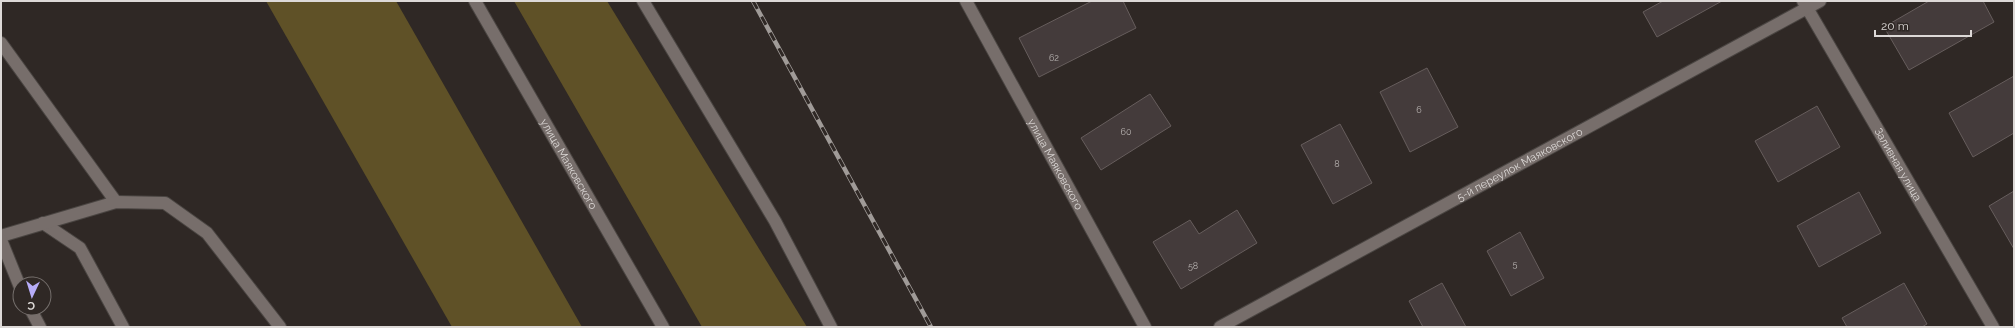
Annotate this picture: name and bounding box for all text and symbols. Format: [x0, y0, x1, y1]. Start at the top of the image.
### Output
scale bar [1875, 12, 1971, 38]
text: 20 m [1881, 19, 1909, 33]
house number: 62 [1049, 53, 1059, 63]
house number: 6 [1416, 105, 1422, 115]
street label: улица Маяковского [1025, 116, 1086, 213]
street label: улица Маяковского [537, 117, 600, 212]
street label: 5-й переулок Маяковского [1455, 125, 1585, 204]
street label: Заливная улица [1871, 126, 1924, 203]
house number: 60 [1121, 127, 1132, 137]
house number: 8 [1334, 159, 1340, 169]
house number: 5 [1513, 259, 1518, 269]
house number: 58 [1188, 261, 1198, 271]
north arrow [12, 276, 52, 316]
text: С [27, 299, 36, 312]

